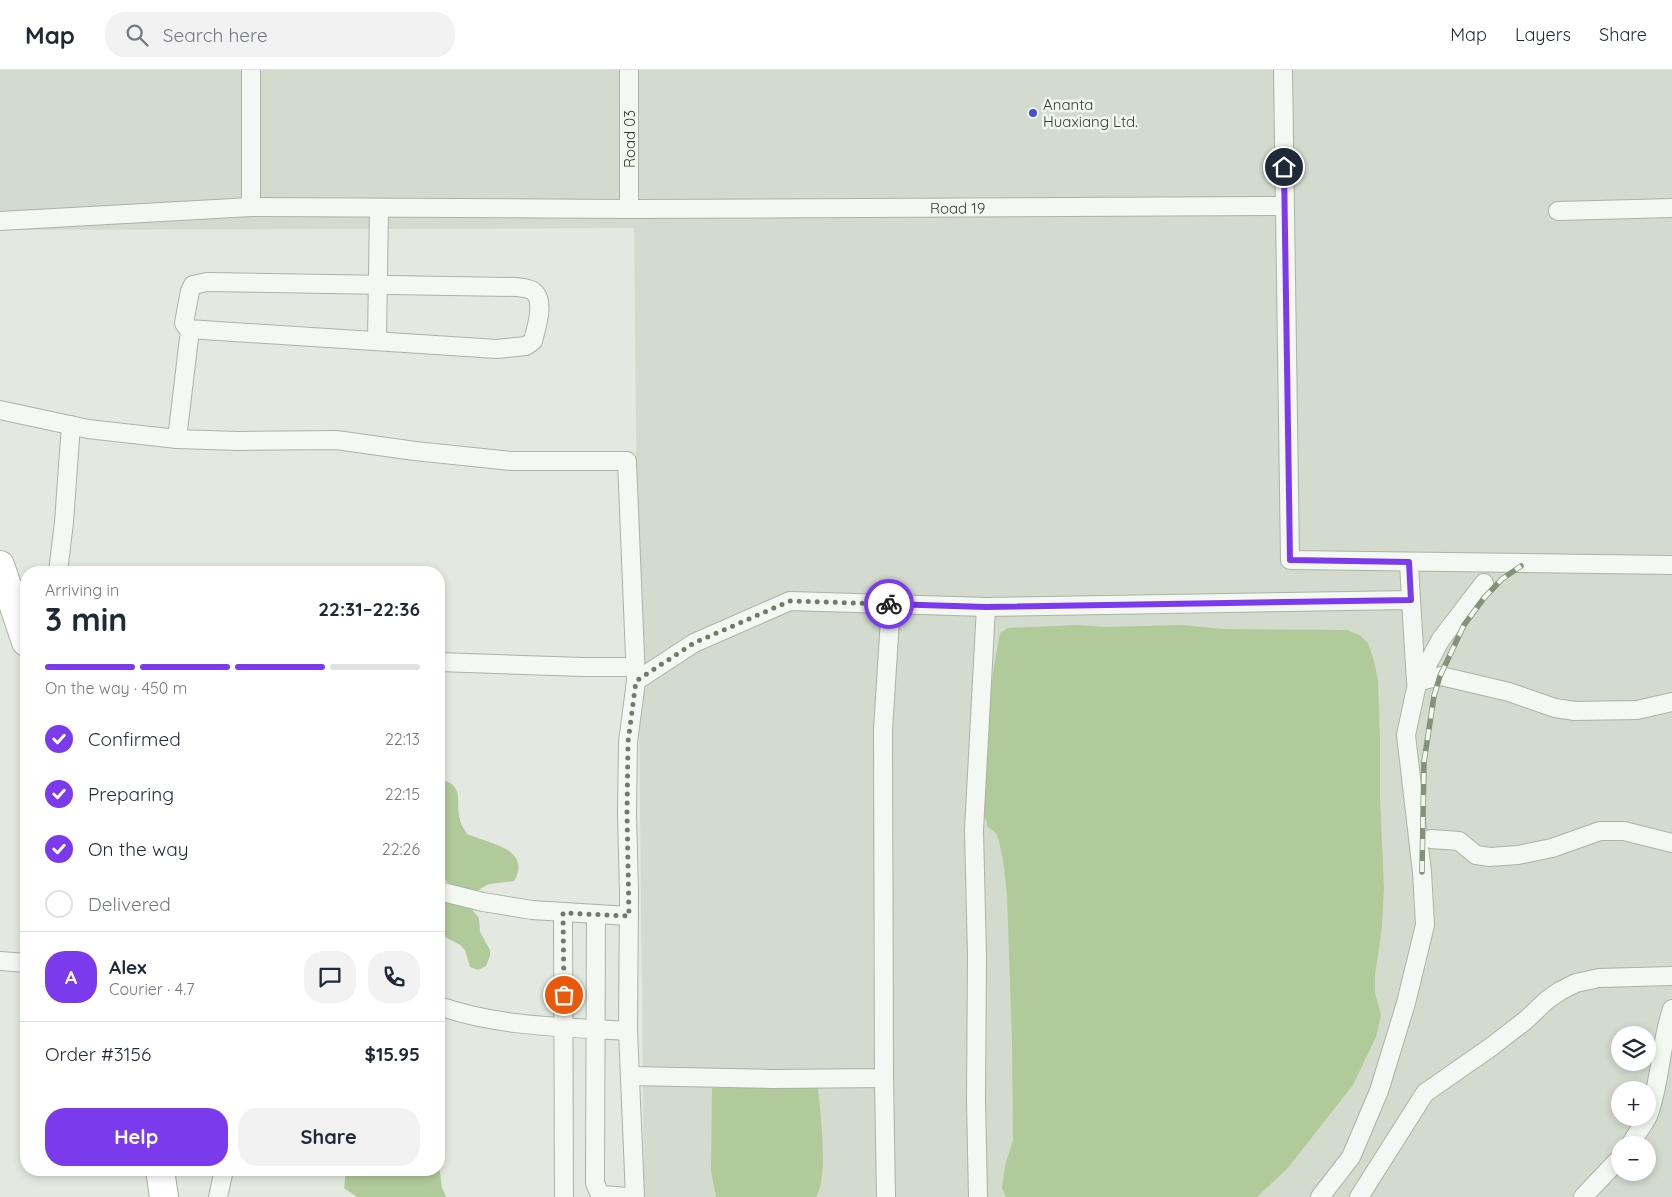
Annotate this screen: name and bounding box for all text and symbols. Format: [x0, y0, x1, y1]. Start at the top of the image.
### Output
search box [105, 12, 455, 57]
text: Map [25, 20, 75, 50]
icon: search [123, 21, 151, 49]
text: Search here [163, 23, 268, 47]
text: Map [1450, 23, 1487, 46]
text: Layers [1515, 23, 1571, 46]
text: Share [1599, 23, 1647, 46]
place label: Ananta Huaxiang Ltd. [1043, 95, 1138, 131]
marker: Ananta Huaxiang Ltd. [1027, 107, 1039, 119]
street label: Road 03 [620, 110, 639, 168]
pin [1263, 146, 1305, 188]
icon: home [1270, 153, 1298, 181]
street label: Road 19 [930, 198, 985, 217]
courier [864, 579, 914, 629]
text: Arriving in [45, 580, 119, 600]
icon: bike [875, 590, 903, 618]
text: 22:31–22:36 [318, 597, 420, 621]
text: 3 min [45, 599, 127, 639]
text: On the way · 450 m [45, 678, 187, 698]
icon: check [45, 725, 73, 753]
text: Confirmed [88, 727, 181, 751]
text: 22:13 [385, 729, 420, 749]
icon: check [45, 780, 73, 808]
text: Preparing [88, 782, 174, 806]
text: 22:15 [385, 784, 420, 804]
icon: check [45, 835, 73, 863]
text: On the way [88, 837, 189, 861]
text: 22:26 [382, 839, 420, 859]
text: Delivered [88, 892, 171, 916]
button: chat [304, 951, 356, 1003]
button: phone [368, 951, 420, 1003]
text: Alex [109, 955, 147, 979]
text: A [65, 965, 77, 989]
pin [543, 974, 585, 1016]
text: Courier · 4.7 [109, 979, 194, 999]
icon: bag [550, 981, 578, 1009]
map controls [1611, 1026, 1656, 1181]
button: layers [1611, 1026, 1656, 1071]
text: Order #3156 [45, 1042, 151, 1066]
text: $15.95 [365, 1042, 420, 1066]
button: + [1611, 1081, 1656, 1126]
button: Help [45, 1108, 228, 1166]
button: Share [238, 1108, 420, 1166]
button: − [1611, 1136, 1656, 1181]

